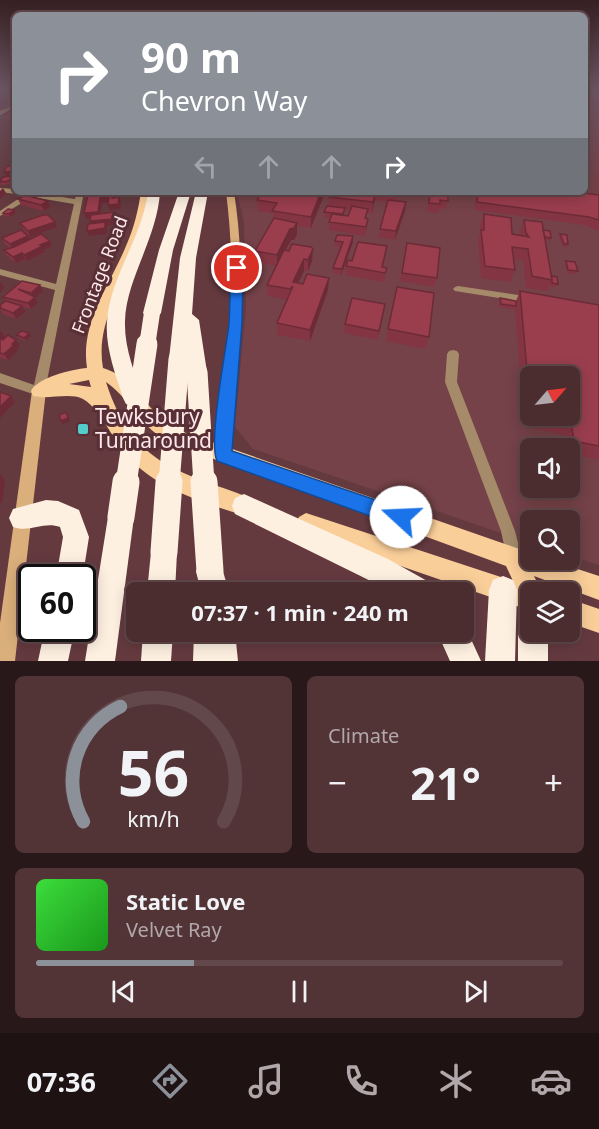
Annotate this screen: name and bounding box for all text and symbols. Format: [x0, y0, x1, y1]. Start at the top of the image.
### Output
text: 90 m [141, 28, 241, 85]
icon: right [42, 36, 120, 114]
text: Chevron Way [141, 82, 307, 119]
icon: left [189, 150, 222, 183]
icon: ahead [252, 150, 285, 183]
icon: ahead [315, 150, 348, 183]
icon: right [378, 150, 411, 183]
street label: Frontage Road [66, 212, 133, 337]
pin [211, 242, 262, 293]
icon: arrive [220, 251, 253, 284]
north arrow [520, 366, 580, 426]
map controls [520, 366, 580, 642]
place label: Tewksbury Turnaround [95, 402, 212, 454]
marker: Tewksbury Turnaround [76, 422, 90, 436]
button: sound [520, 438, 580, 498]
position arrow [369, 485, 433, 549]
button: search [520, 510, 580, 570]
speed limit sign: 60 [18, 564, 96, 642]
button: layers [520, 582, 580, 642]
text: 07:37 · 1 min · 240 m [191, 597, 409, 627]
text: Climate [328, 722, 399, 749]
text: 56 [118, 729, 189, 814]
text: 21° [410, 752, 481, 813]
text: − [328, 760, 347, 805]
text: + [544, 760, 563, 805]
text: km/h [127, 804, 180, 833]
text: Static Love [126, 886, 245, 916]
text: Velvet Ray [126, 916, 222, 943]
icon: previous [107, 975, 140, 1008]
icon: pause [283, 975, 316, 1008]
icon: next [459, 975, 492, 1008]
icon: directions [149, 1060, 191, 1102]
icon: music [245, 1060, 287, 1102]
icon: phone [340, 1060, 382, 1102]
icon: climate [435, 1060, 477, 1102]
icon: car [530, 1060, 572, 1102]
text: 07:36 [27, 1063, 96, 1100]

